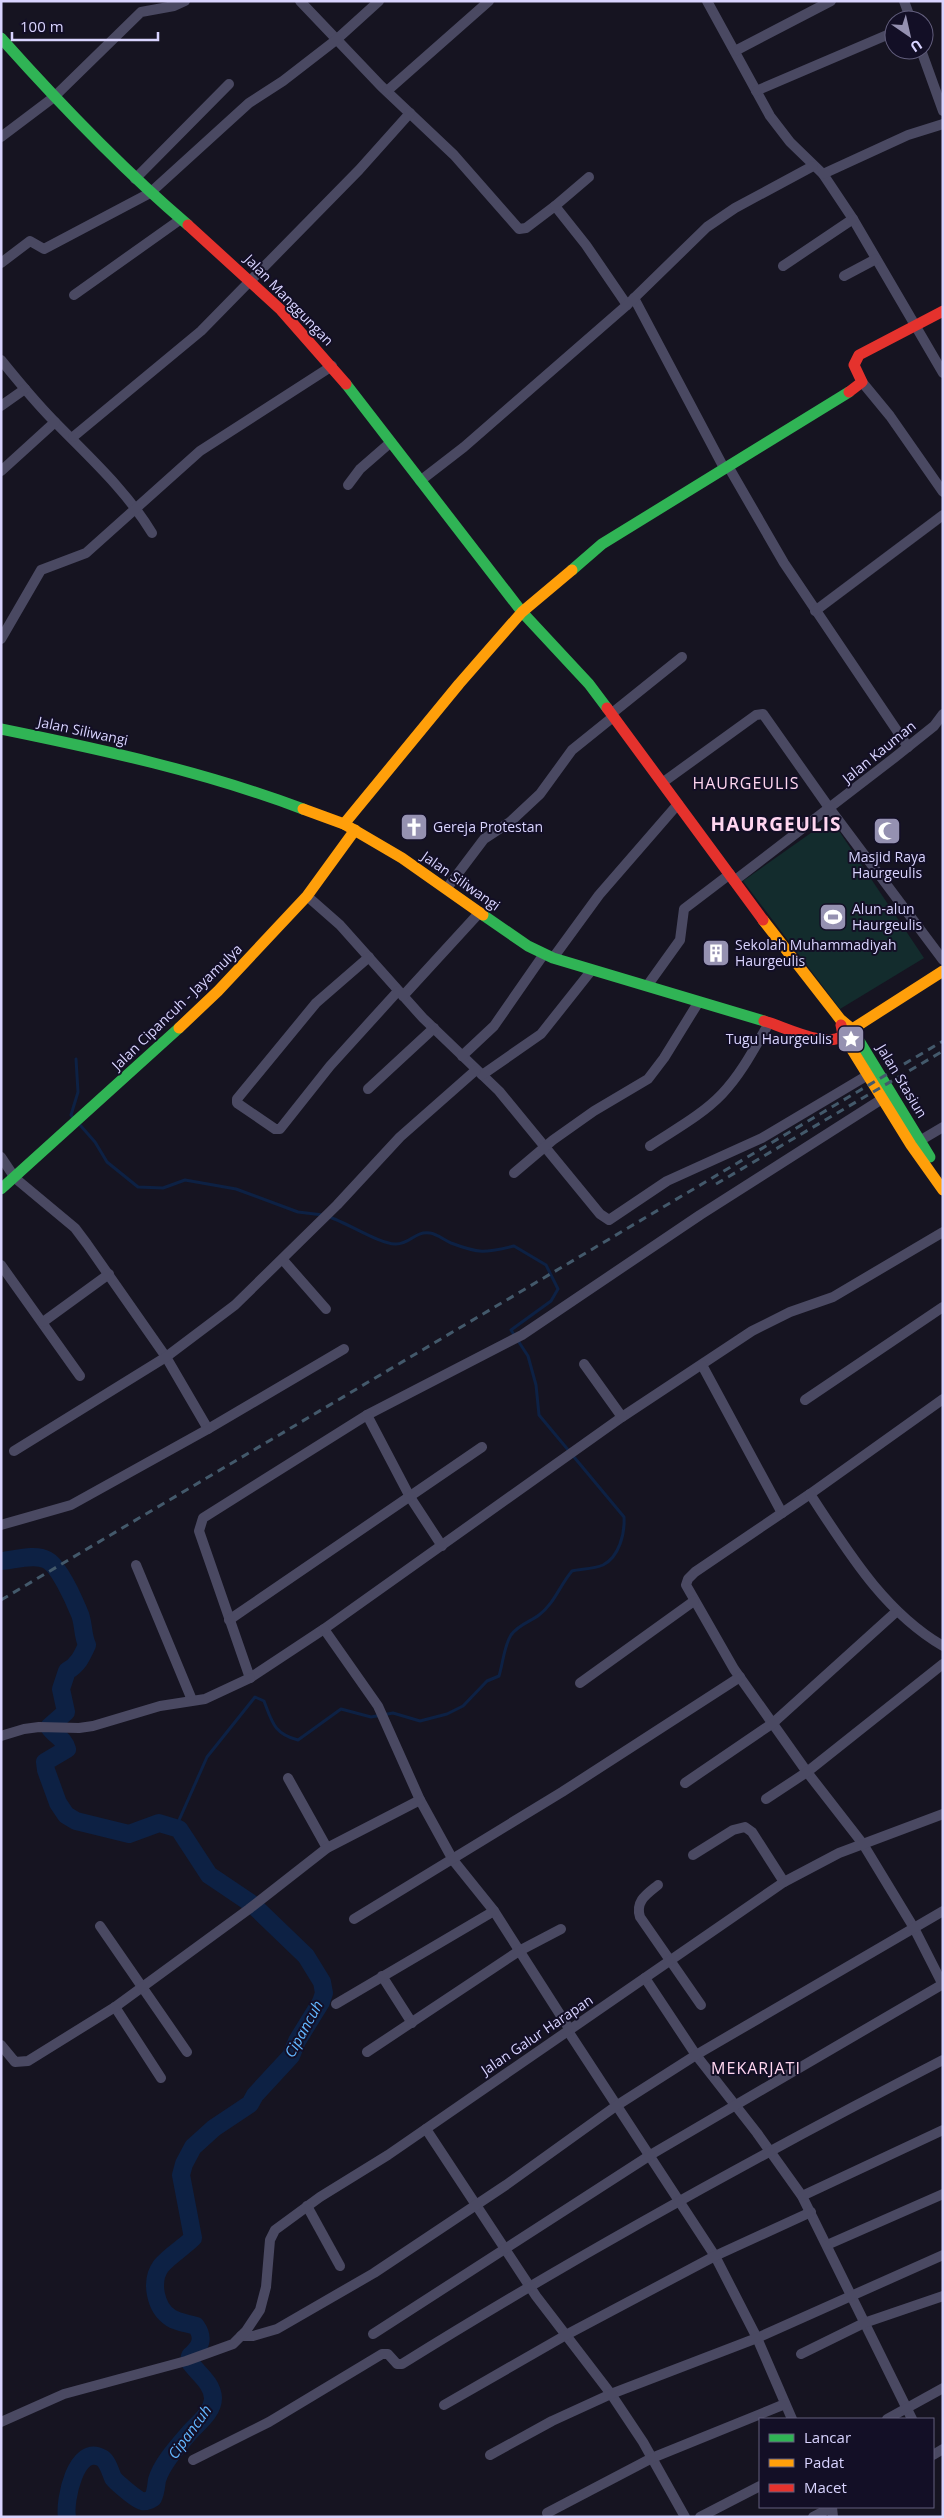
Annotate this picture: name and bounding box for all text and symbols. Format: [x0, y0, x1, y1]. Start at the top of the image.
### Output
scale bar [12, 10, 159, 42]
north arrow [884, 10, 934, 60]
text: 100 m [20, 16, 64, 36]
text: U [907, 35, 926, 57]
street label: Jalan Manggungan [239, 248, 338, 350]
street label: Jalan Siliwangi [34, 711, 130, 749]
street label: Jalan Kauman [836, 716, 919, 788]
district label: HAURGEULIS [692, 772, 800, 794]
district label: HAURGEULIS [711, 811, 841, 837]
church icon: Gereja Protestan [399, 812, 429, 842]
mosque icon: Masjid Raya Haurgeulis [872, 816, 902, 846]
place label: Gereja Protestan [433, 817, 543, 836]
street label: Jalan Siliwangi [417, 845, 504, 915]
place label: Masjid Raya Haurgeulis [848, 847, 926, 882]
place label: Alun-alun Haurgeulis [852, 899, 923, 934]
sports icon: Alun-alun Haurgeulis [818, 902, 848, 932]
place label: Sekolah Muhammadiyah Haurgeulis [735, 935, 897, 970]
building icon: Sekolah Muhammadiyah Haurgeulis [701, 938, 731, 968]
street label: Jalan Cipancuh - Jayamulya [106, 939, 246, 1075]
place icon: Tugu Haurgeulis [836, 1024, 866, 1054]
place label: Tugu Haurgeulis [726, 1029, 832, 1048]
street label: Jalan Stasiun [872, 1039, 932, 1121]
street label: Jalan Galur Harapan [475, 1990, 596, 2080]
water label: Cipancuh [279, 1996, 327, 2061]
district label: MEKARJATI [711, 2057, 801, 2079]
water label: Cipancuh [163, 2400, 216, 2463]
legend [759, 2418, 934, 2508]
text: Lancar [804, 2427, 851, 2447]
text: Padat [804, 2452, 844, 2472]
text: Macet [804, 2477, 847, 2497]

